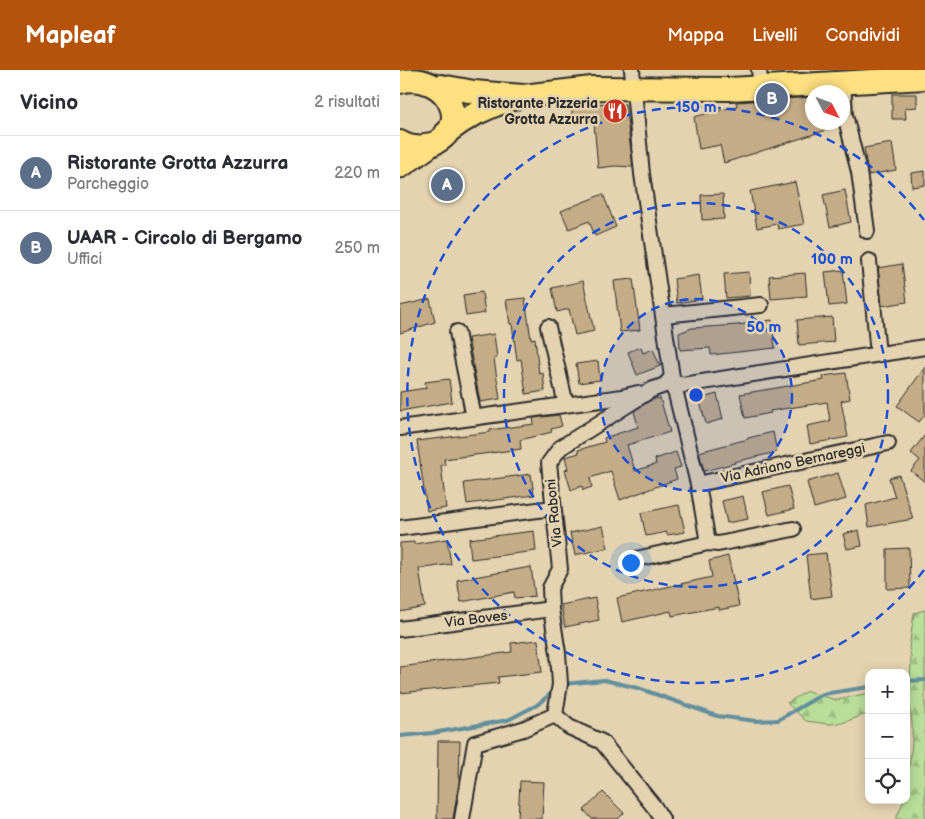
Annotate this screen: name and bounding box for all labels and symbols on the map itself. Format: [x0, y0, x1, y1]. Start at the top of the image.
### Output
pin: B [756, 80, 788, 118]
north arrow [805, 85, 850, 130]
place label: Ristorante Pizzeria Grotta Azzurra [478, 95, 598, 128]
restaurant icon: Ristorante Pizzeria Grotta Azzurra [602, 98, 628, 124]
text: 150 m [675, 98, 717, 117]
pin: A [431, 166, 463, 204]
text: 100 m [811, 250, 853, 269]
text: 50 m [747, 318, 782, 337]
centre of rings [687, 386, 705, 404]
street label: Via Adriano Bernareggi [719, 439, 867, 487]
street label: Via Raboni [542, 478, 566, 548]
your location [618, 550, 644, 576]
street label: Via Boves [444, 607, 508, 631]

